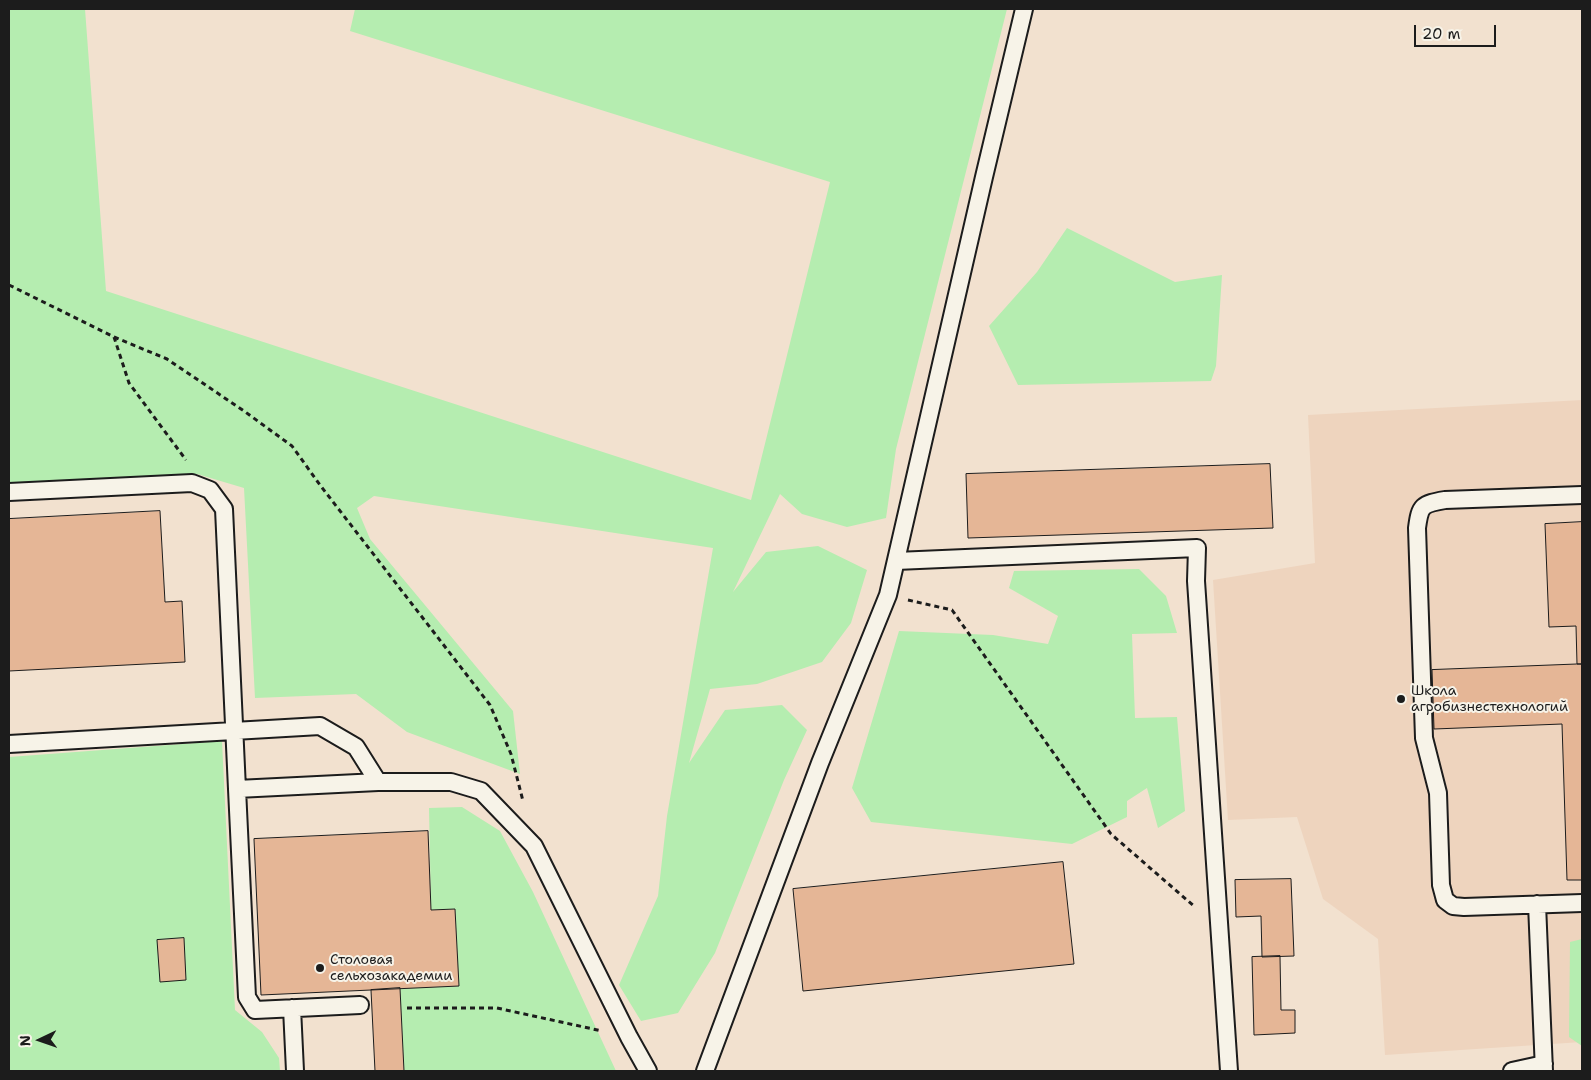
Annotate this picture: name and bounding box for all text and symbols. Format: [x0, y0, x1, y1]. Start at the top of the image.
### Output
scale bar [1416, 15, 1498, 47]
text: 20 m [1422, 24, 1461, 44]
place label: Школа агробизнестехнологий [1411, 683, 1568, 716]
marker: Школа агробизнестехнологий [1395, 693, 1407, 705]
place label: Столовая сельхозакадемии [330, 952, 452, 984]
marker: Столовая сельхозакадемии [314, 962, 326, 974]
north arrow [15, 1015, 65, 1065]
text: N [16, 1035, 34, 1047]

